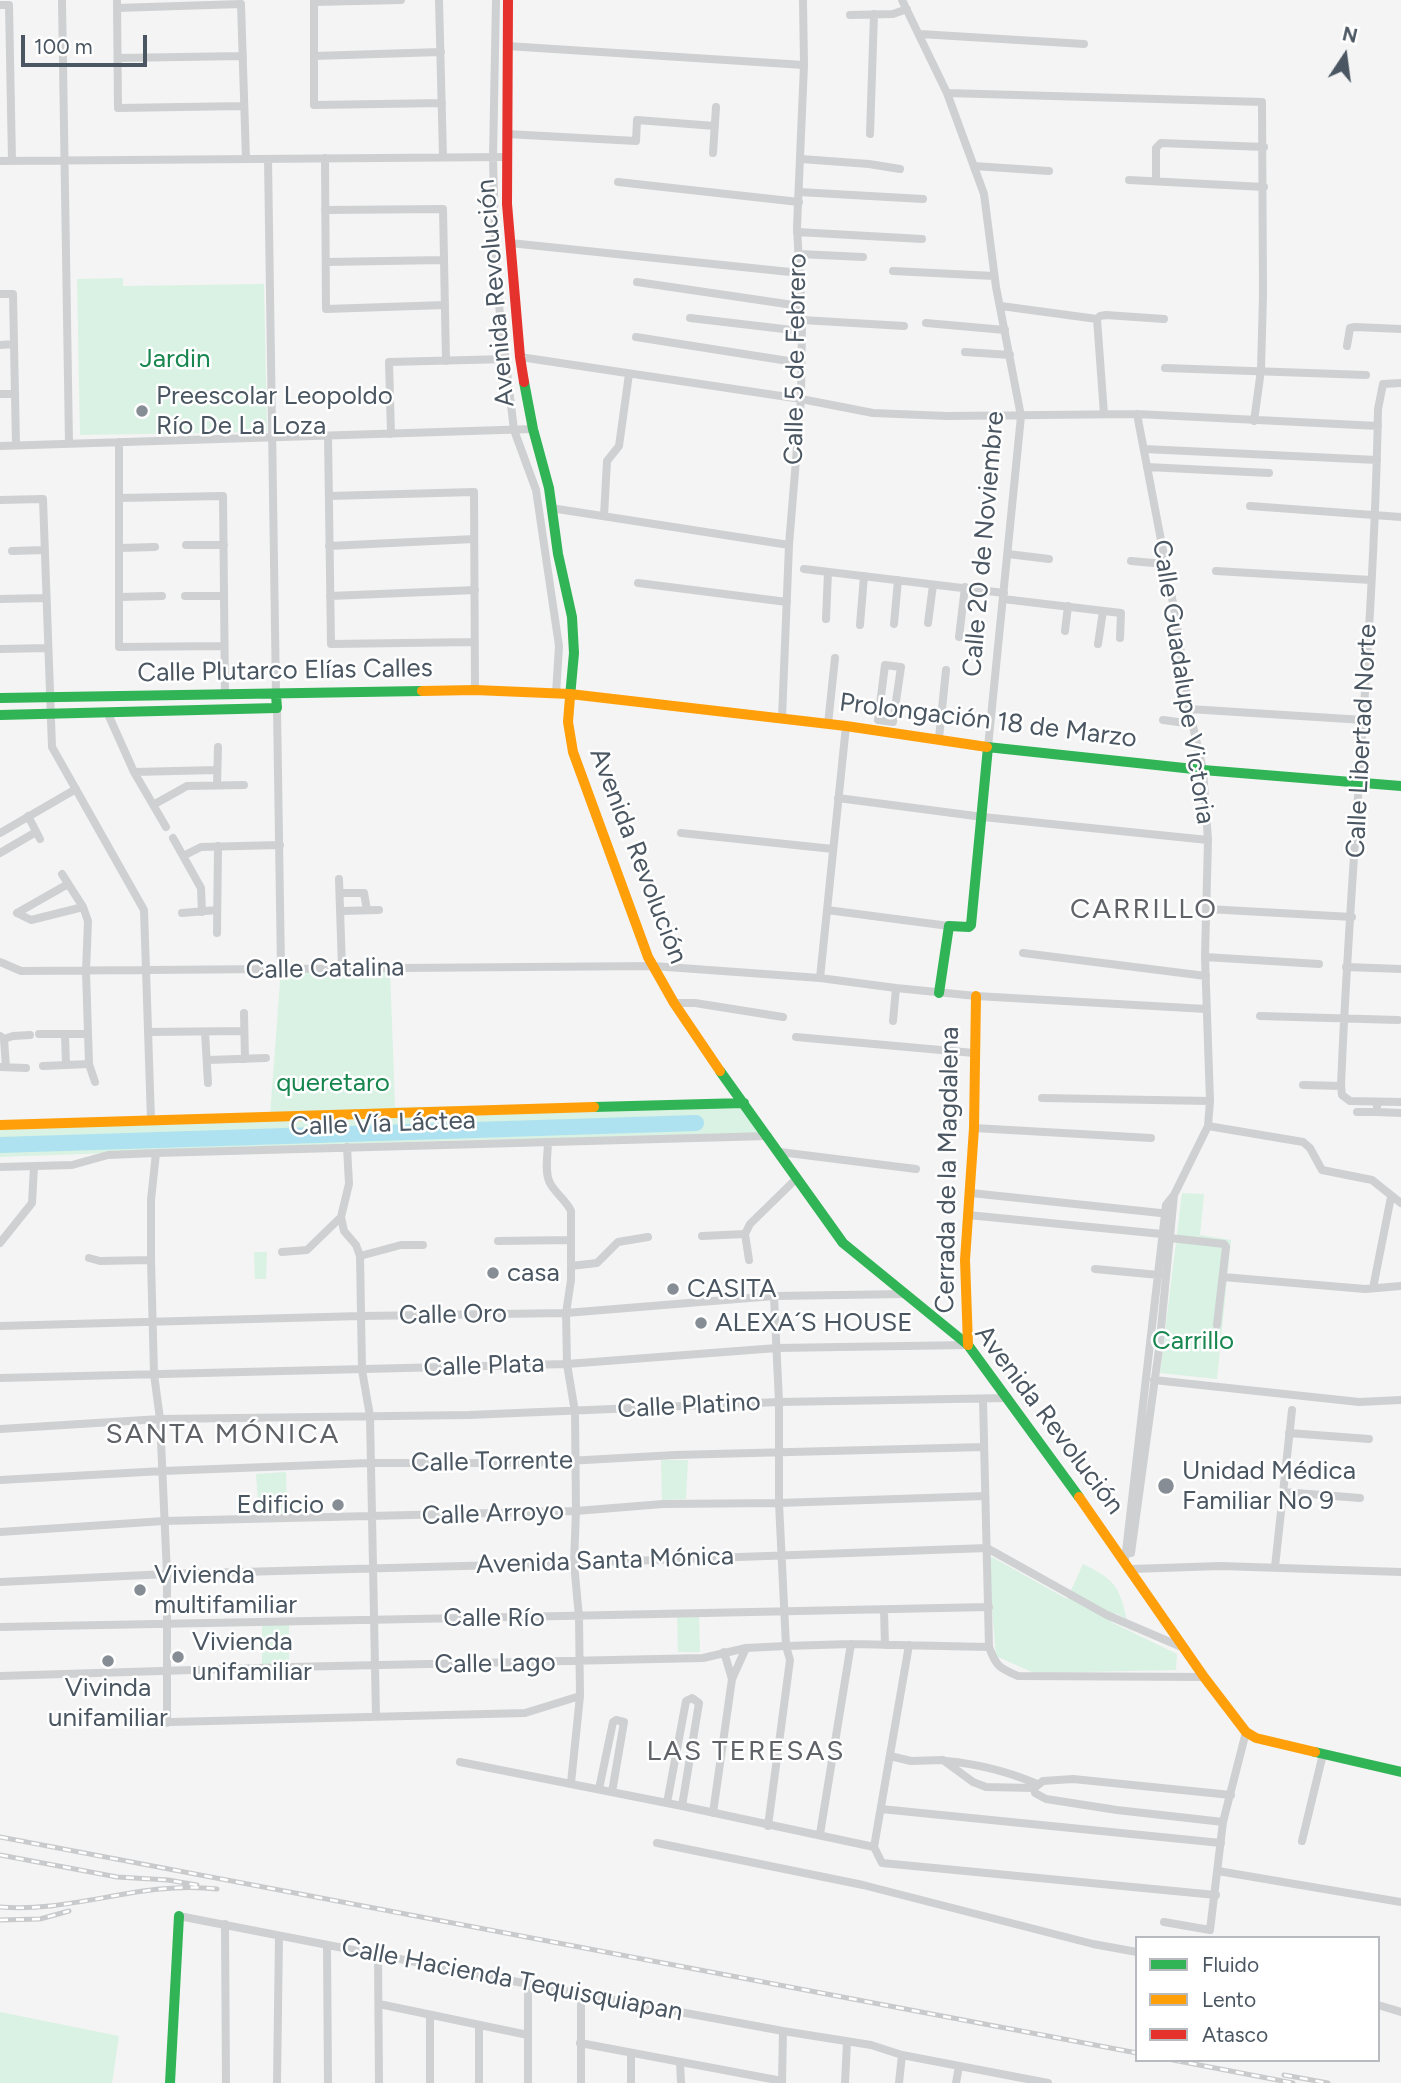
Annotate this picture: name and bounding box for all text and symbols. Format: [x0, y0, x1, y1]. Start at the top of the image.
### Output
scale bar [24, 21, 150, 65]
north arrow [1310, 21, 1380, 91]
text: N [1340, 22, 1360, 48]
text: 100 m [34, 34, 93, 59]
street label: Avenida Revolución [471, 178, 521, 408]
street label: Calle 5 de Febrero [779, 253, 813, 465]
park label: Jardin [139, 343, 211, 375]
place label: Preescolar Leopoldo Río De La Loza [156, 380, 393, 442]
marker: Preescolar Leopoldo Río De La Loza [134, 403, 150, 419]
street label: Calle 20 de Noviembre [957, 410, 1011, 678]
street label: Calle Guadalupe Victoria [1145, 538, 1221, 826]
street label: Calle Libertad Norte [1340, 623, 1384, 859]
street label: Calle Plutarco Elías Calles [137, 653, 433, 689]
street label: Prolongación 18 de Marzo [837, 687, 1139, 755]
street label: Avenida Revolución [582, 744, 694, 968]
district label: CARRILLO [1071, 893, 1217, 927]
street label: Calle Catalina [245, 952, 405, 986]
street label: Cerrada de la Magdalena [930, 1026, 966, 1314]
park label: queretaro [276, 1067, 390, 1099]
street label: Calle Vía Láctea [290, 1105, 476, 1143]
place label: casa [507, 1257, 560, 1289]
marker: casa [485, 1265, 501, 1281]
place label: CASITA [687, 1273, 777, 1305]
marker: CASITA [665, 1281, 681, 1297]
street label: Calle Oro [399, 1298, 507, 1332]
place label: ALEXA´S HOUSE [715, 1307, 913, 1339]
marker: ALEXA´S HOUSE [693, 1315, 709, 1331]
street label: Avenida Revolución [968, 1319, 1130, 1521]
park label: Carrillo [1152, 1325, 1234, 1357]
street label: Calle Plata [423, 1348, 545, 1384]
street label: Calle Platino [617, 1387, 761, 1425]
district label: SANTA MÓNICA [107, 1418, 339, 1452]
street label: Calle Torrente [411, 1445, 573, 1479]
place label: Unidad Médica Familiar No 9 [1182, 1455, 1356, 1516]
marker: Unidad Médica Familiar No 9 [1156, 1476, 1176, 1496]
place label: Edificio [237, 1489, 324, 1521]
street label: Calle Arroyo [421, 1496, 565, 1532]
marker: Edificio [330, 1497, 346, 1513]
street label: Avenida Santa Mónica [475, 1541, 735, 1581]
place label: Vivienda multifamiliar [154, 1559, 297, 1620]
marker: Vivienda multifamiliar [132, 1582, 148, 1598]
street label: Calle Río [443, 1602, 545, 1634]
place label: Vivienda unifamiliar [192, 1626, 312, 1688]
street label: Calle Lago [434, 1647, 556, 1681]
marker: Vivienda unifamiliar [170, 1649, 186, 1665]
marker: Vivinda unifamiliar [100, 1653, 116, 1669]
place label: Vivinda unifamiliar [48, 1672, 168, 1734]
district label: LAS TERESAS [648, 1735, 844, 1769]
street label: Calle Hacienda Tequisquiapan [339, 1932, 685, 2028]
legend [1135, 1936, 1380, 2062]
text: Fluido [1202, 1952, 1259, 1977]
text: Lento [1202, 1987, 1256, 2012]
text: Atasco [1202, 2022, 1268, 2047]

